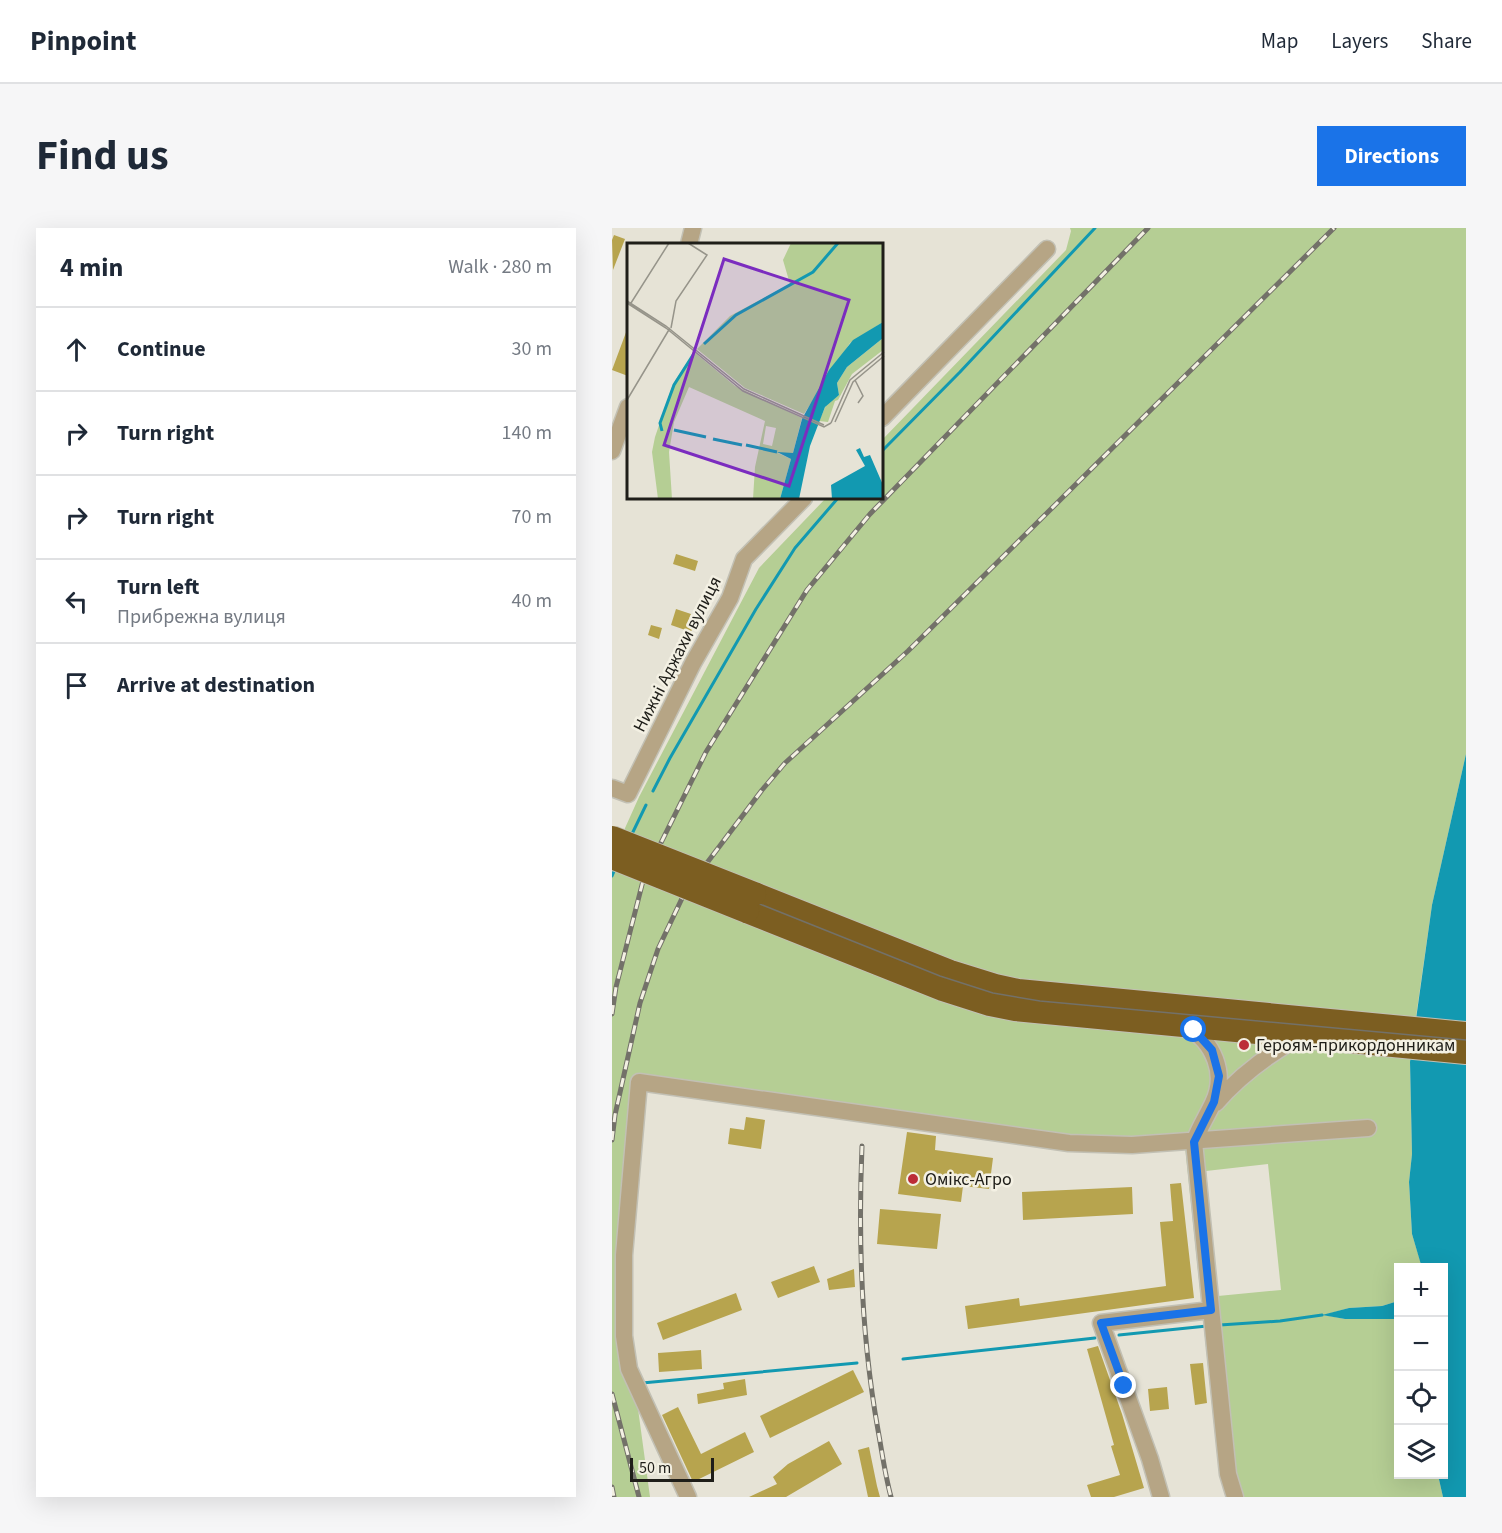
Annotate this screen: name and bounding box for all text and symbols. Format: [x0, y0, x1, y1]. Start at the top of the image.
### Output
text: Pinpoint [30, 21, 137, 61]
text: Map [1261, 26, 1298, 56]
text: Layers [1331, 26, 1388, 56]
text: Share [1421, 26, 1472, 56]
text: Find us [36, 126, 169, 186]
button: Directions [1317, 126, 1466, 186]
inset map [627, 243, 884, 500]
text: 4 min [60, 249, 123, 286]
text: Walk · 280 m [448, 253, 552, 281]
icon: ahead [60, 333, 93, 366]
text: Continue [117, 333, 206, 365]
text: 30 m [512, 335, 552, 363]
icon: right [60, 417, 93, 450]
text: Turn right [117, 417, 214, 449]
text: 140 m [502, 419, 552, 447]
icon: right [60, 501, 93, 534]
text: Turn right [117, 501, 214, 533]
text: 70 m [512, 503, 552, 531]
text: Turn left [117, 571, 199, 603]
street label: Нижні Аджахи вулиця [627, 572, 728, 736]
icon: left [60, 585, 93, 618]
text: 40 m [512, 587, 552, 615]
text: Прибрежна вулиця [117, 603, 286, 631]
icon: arrive [60, 669, 93, 702]
text: Arrive at destination [117, 669, 315, 701]
route start [1180, 1016, 1206, 1042]
place label: Героям-прикордонникам [1256, 1033, 1455, 1058]
marker: Героям-прикордонникам [1237, 1038, 1251, 1052]
place label: Омiкс-Агро [925, 1167, 1012, 1192]
marker: Омiкс-Агро [906, 1172, 920, 1186]
map controls [1394, 1263, 1448, 1479]
button: + [1394, 1263, 1448, 1317]
button: − [1394, 1317, 1448, 1371]
button: locate [1394, 1371, 1448, 1425]
route end [1110, 1372, 1136, 1398]
button: layers [1394, 1425, 1448, 1479]
scale bar [630, 1455, 714, 1482]
text: 50 m [639, 1457, 671, 1479]

